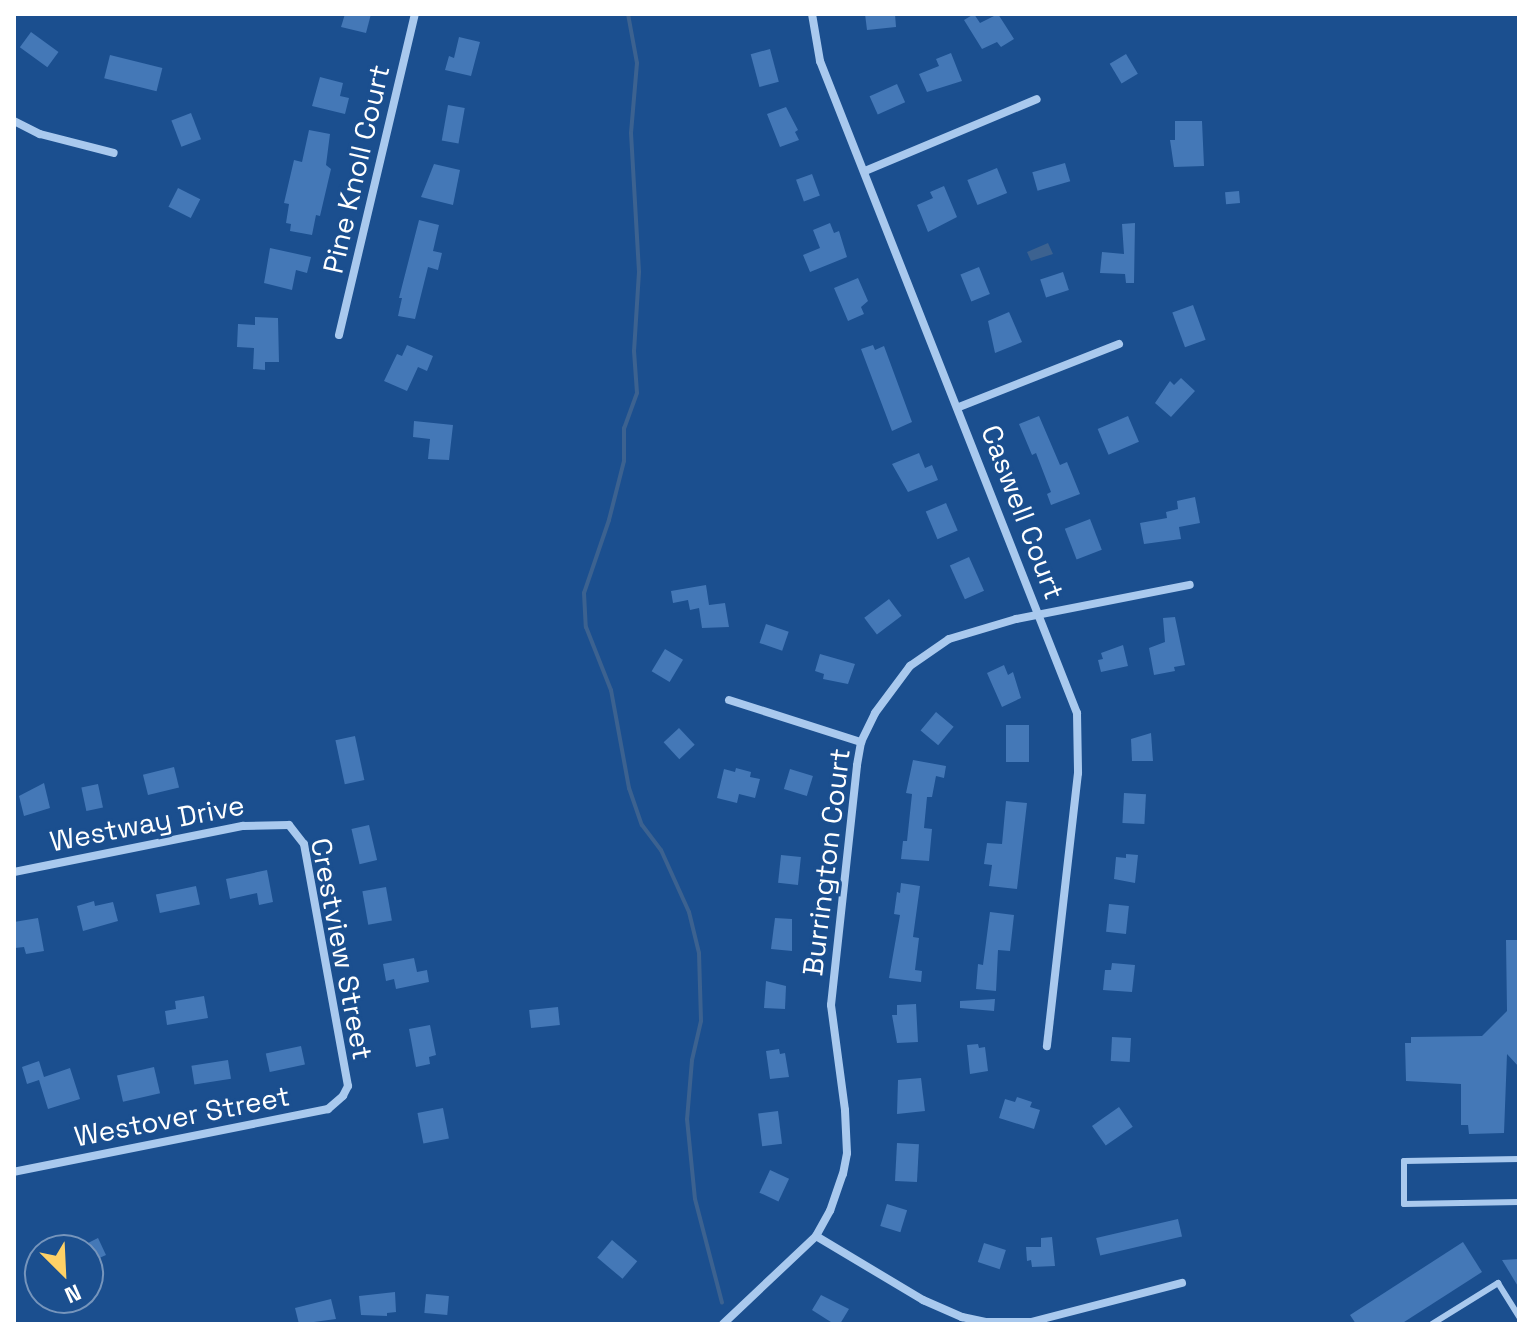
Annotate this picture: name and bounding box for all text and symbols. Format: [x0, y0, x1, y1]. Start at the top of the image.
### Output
street label: Pine Knoll Court [316, 61, 396, 277]
street label: Caswell Court [974, 420, 1072, 604]
street label: Burrington Court [795, 746, 857, 978]
street label: Westway Drive [47, 788, 247, 858]
street label: Crestview Street [304, 835, 380, 1063]
street label: Westover Street [71, 1079, 293, 1153]
north arrow [24, 1234, 104, 1314]
text: N [61, 1278, 85, 1310]

